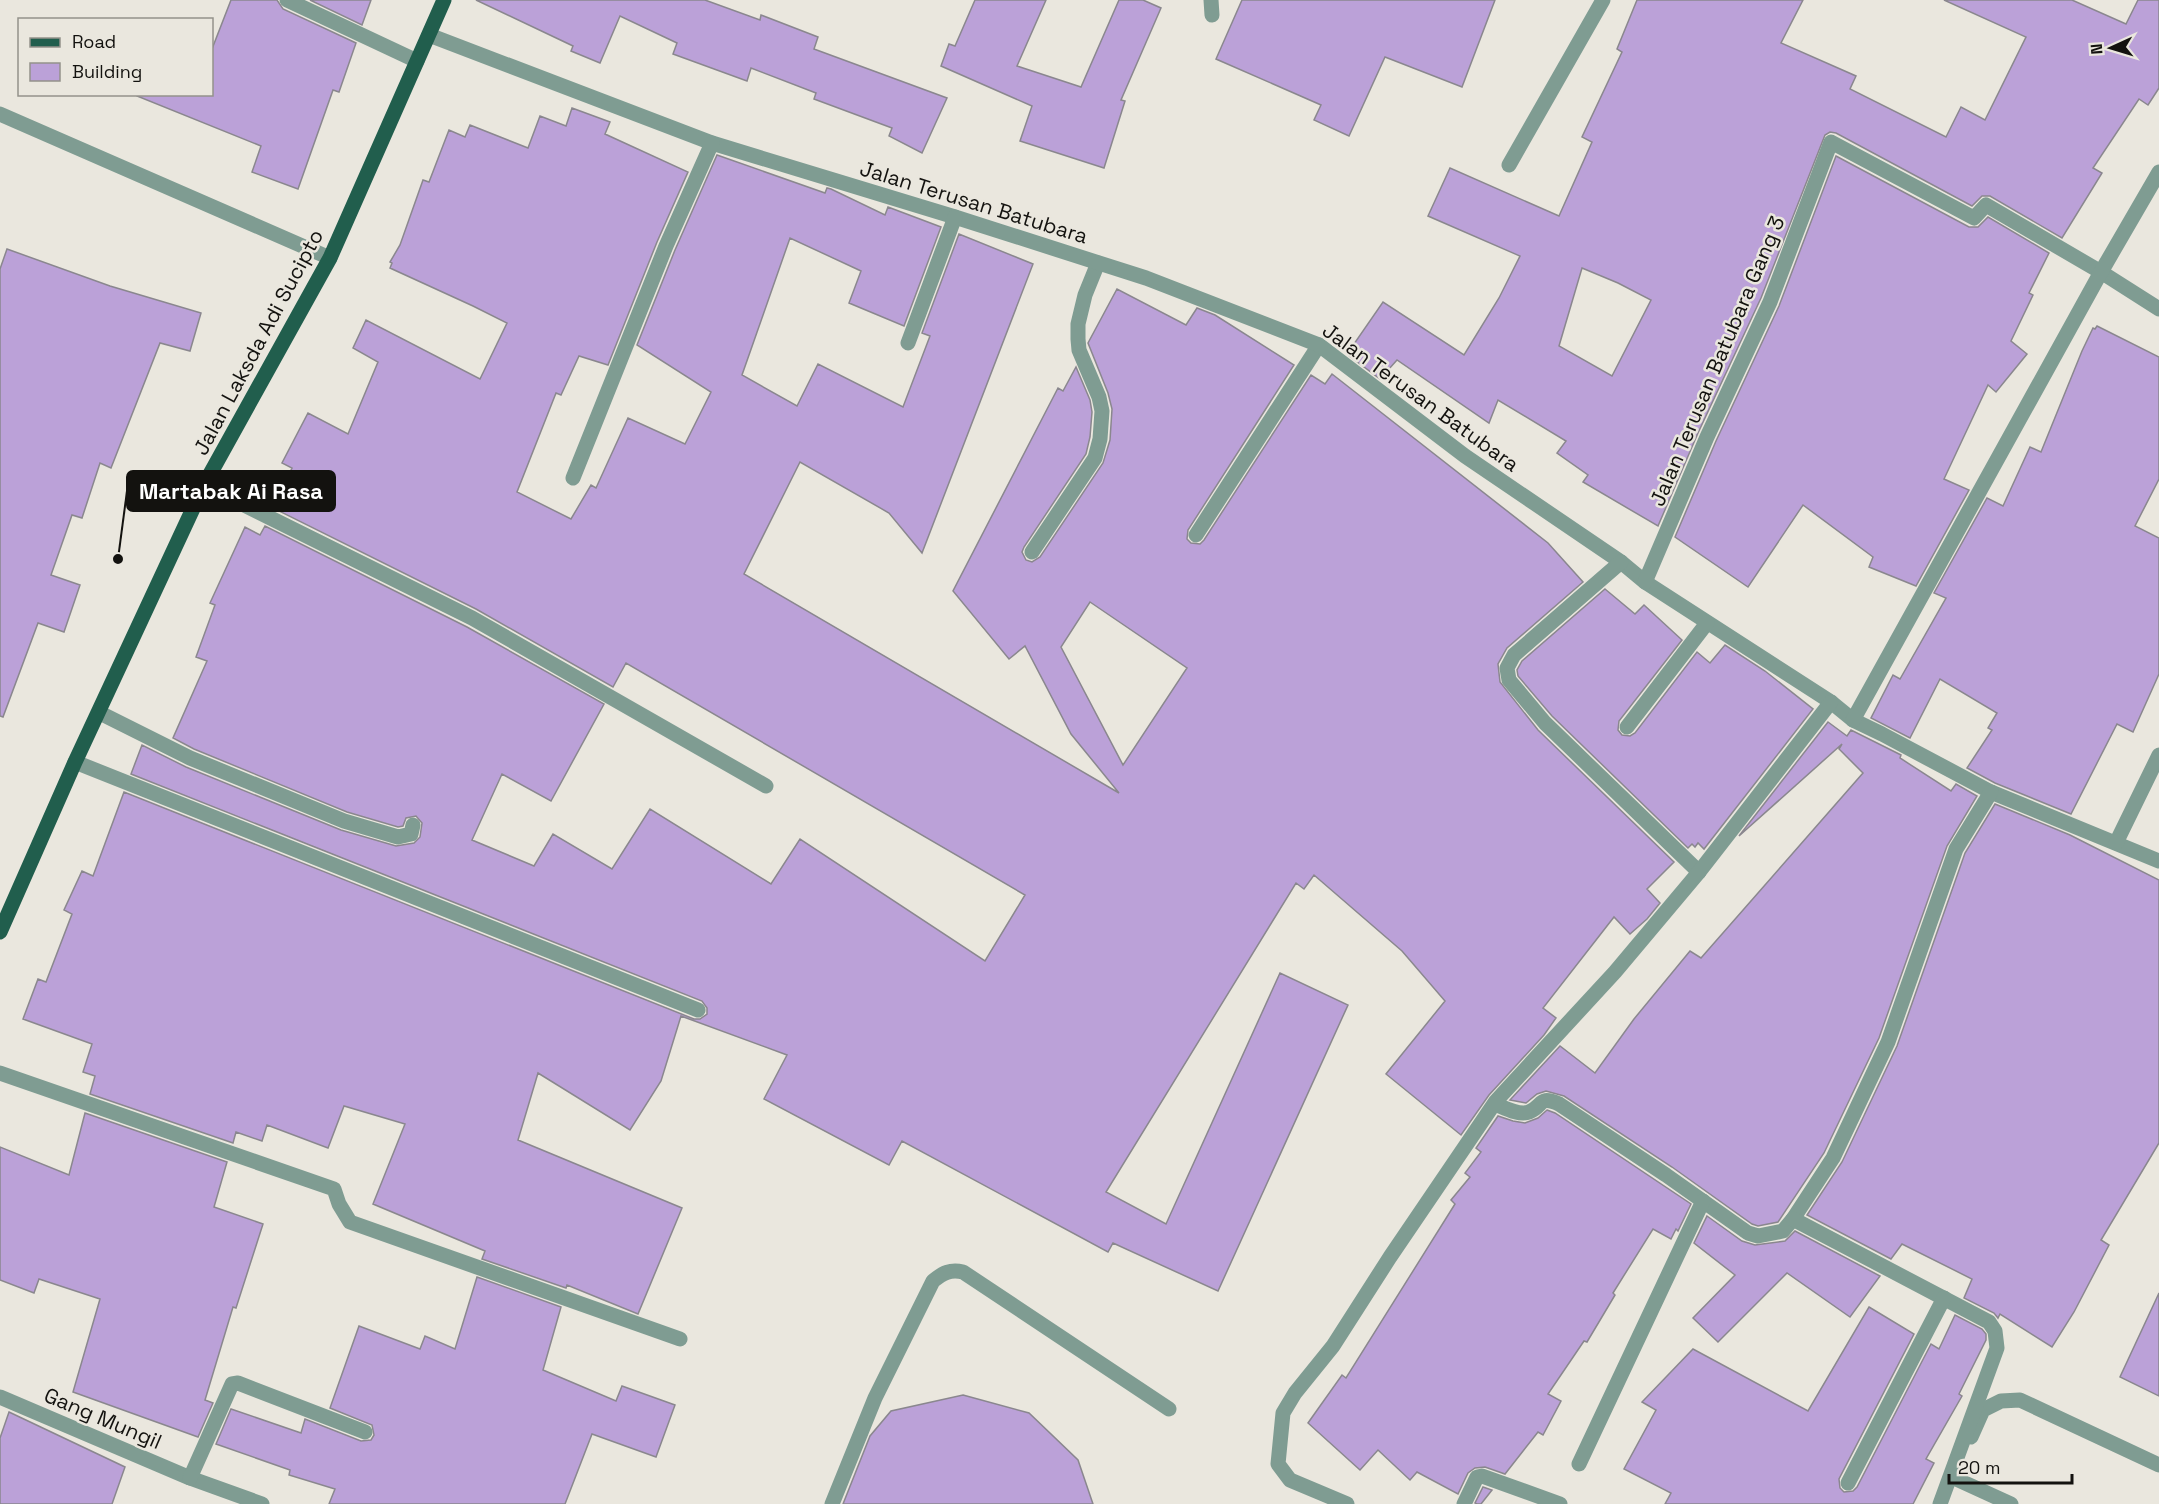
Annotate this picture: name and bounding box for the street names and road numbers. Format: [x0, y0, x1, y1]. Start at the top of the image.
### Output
street label: Jalan Terusan Batubara [857, 154, 1091, 250]
street label: Jalan Terusan Batubara Gang 3 [1644, 212, 1790, 510]
street label: Jalan Laksda Adi Sucipto [187, 224, 329, 460]
street label: Jalan Terusan Batubara [1317, 316, 1525, 478]
street label: Gang Mungil [40, 1381, 166, 1455]

